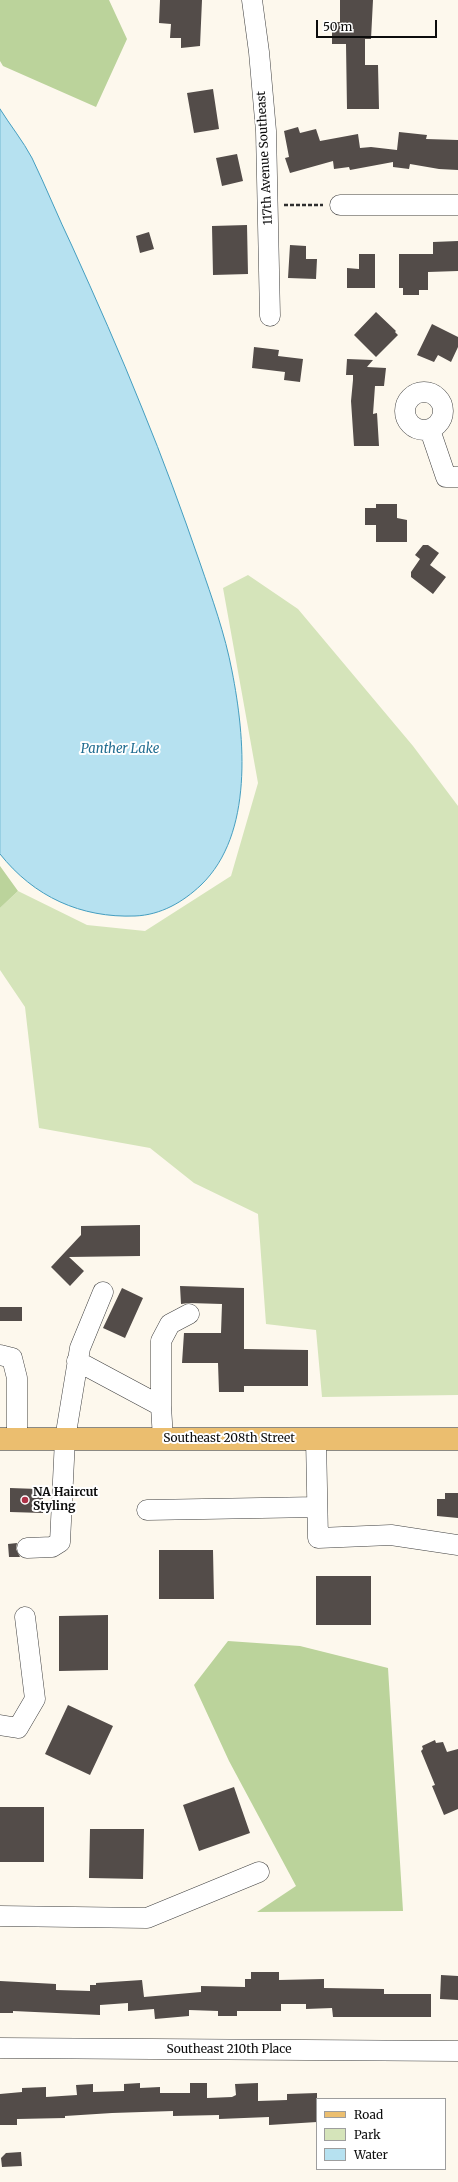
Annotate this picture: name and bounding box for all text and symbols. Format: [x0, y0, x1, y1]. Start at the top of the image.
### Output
scale bar [318, 12, 439, 38]
text: 50 m [323, 19, 352, 34]
street label: 117th Avenue Southeast [254, 91, 276, 225]
water label: Panther Lake [81, 741, 159, 757]
street label: Southeast 208th Street [163, 1432, 295, 1446]
place label: NA Haircut Styling [33, 1486, 98, 1514]
marker: NA Haircut Styling [20, 1495, 30, 1505]
street label: Southeast 210th Place [166, 2043, 292, 2057]
legend [316, 2098, 446, 2170]
text: Road [354, 2107, 383, 2122]
text: Park [354, 2127, 381, 2142]
text: Water [354, 2147, 388, 2162]

